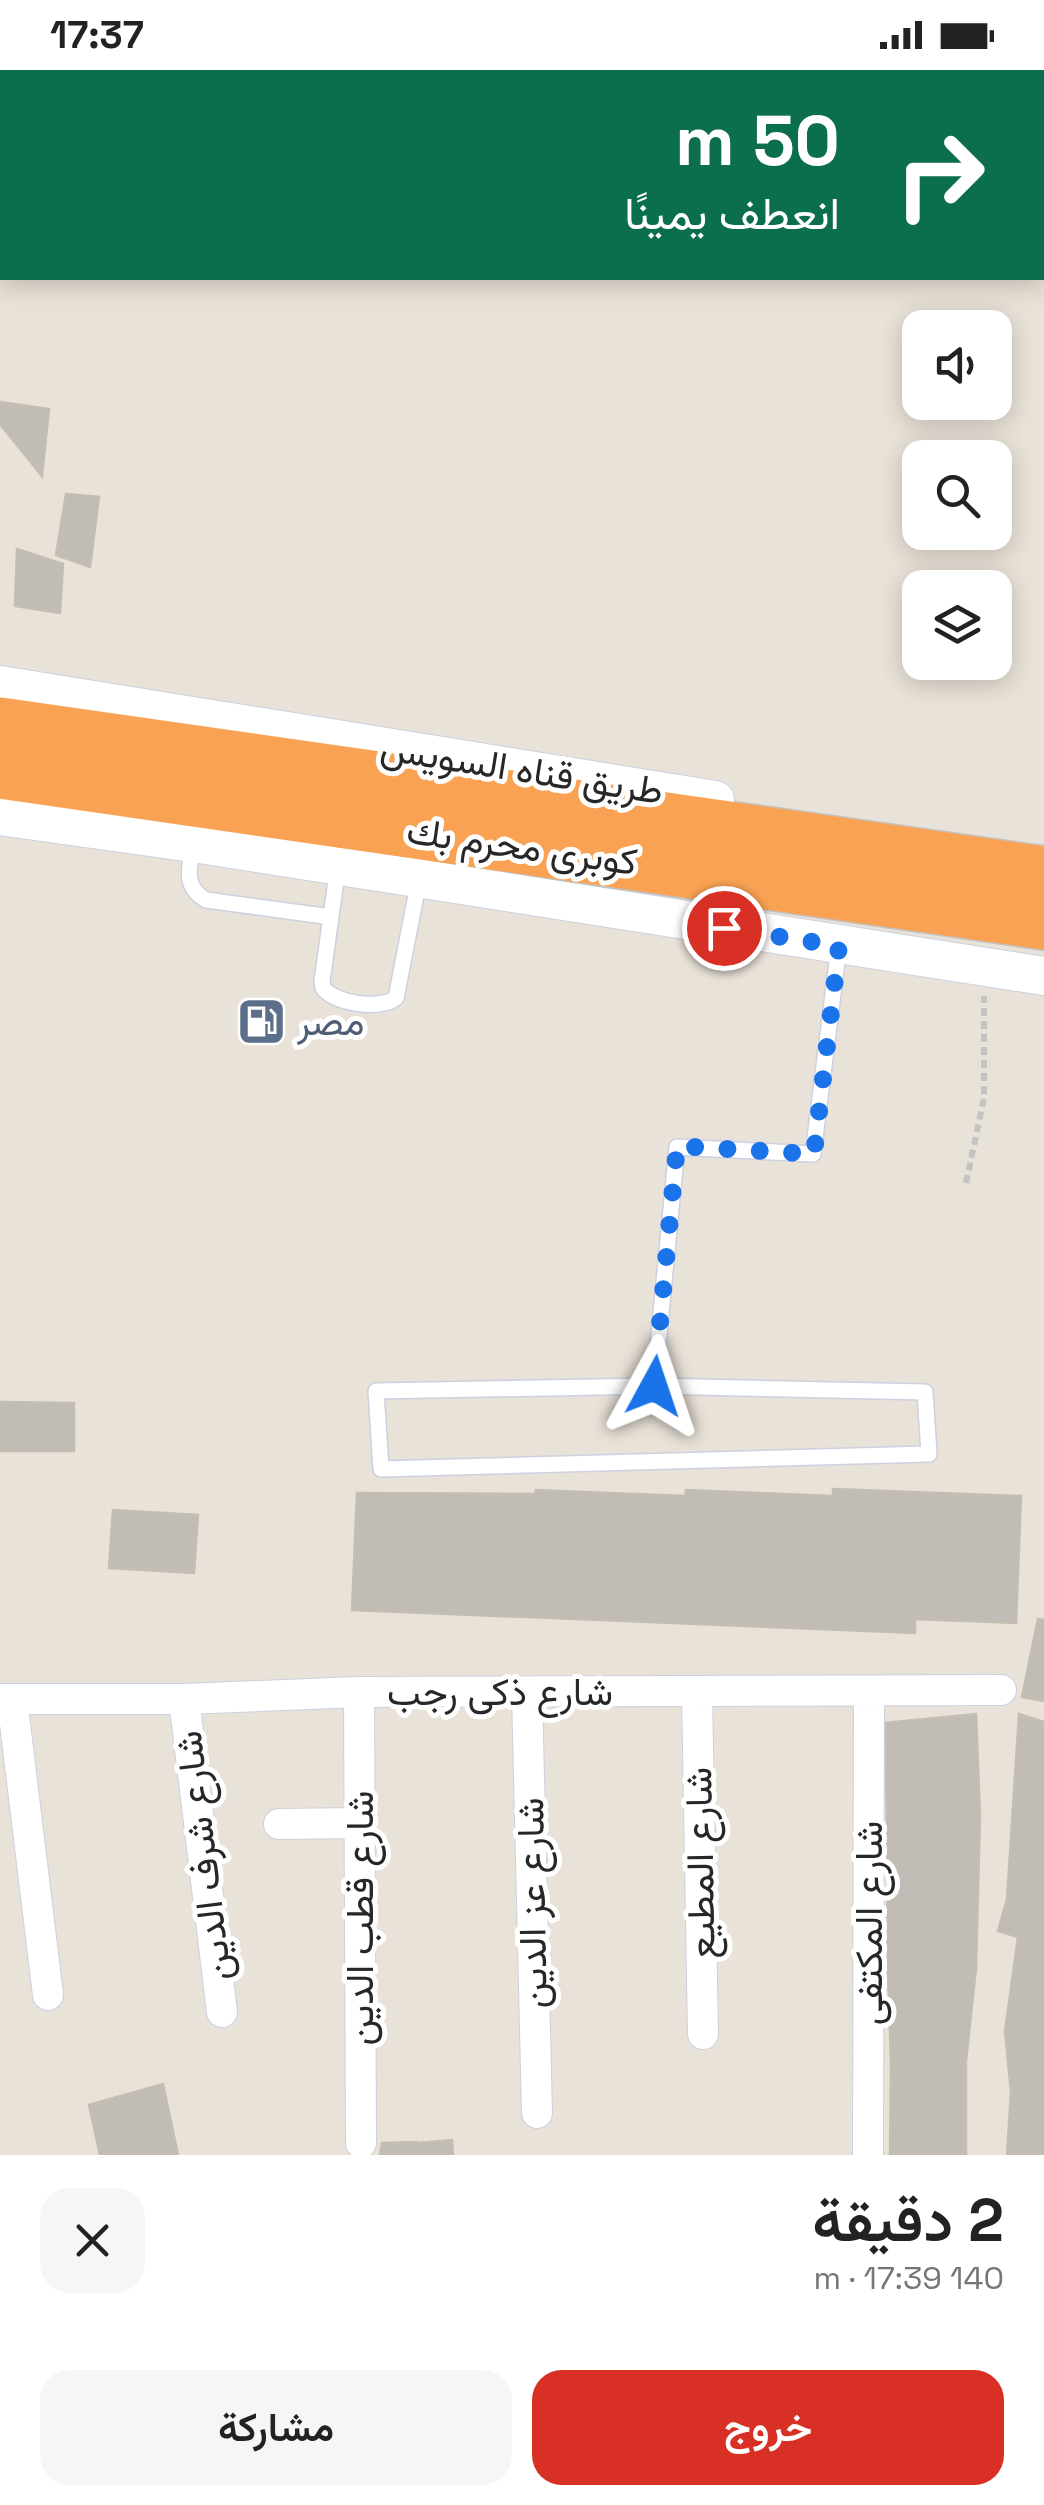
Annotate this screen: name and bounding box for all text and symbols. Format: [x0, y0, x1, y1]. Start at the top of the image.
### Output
text: 17:37 [50, 11, 144, 59]
text: 50 m [675, 96, 840, 185]
icon: right [875, 110, 1005, 240]
text: انعطف يمينًا [624, 185, 840, 242]
map controls [902, 310, 1012, 680]
button: sound [902, 310, 1012, 420]
button: search [902, 440, 1012, 550]
button: layers [902, 570, 1012, 680]
street label: طريق قناه السويس [377, 723, 667, 815]
street label: كوبرى محرم بك [404, 806, 640, 887]
pin [682, 886, 767, 971]
icon: arrive [697, 901, 752, 956]
fuel station icon: مصر [236, 996, 288, 1048]
place label: مصر [296, 998, 365, 1046]
position arrow [602, 1334, 706, 1438]
street label: شارع ذكى رجب [387, 1668, 613, 1718]
street label: شارع شرف الدين [164, 1728, 244, 1984]
street label: شارع المطيع [674, 1767, 728, 1959]
street label: شارع قطب الدين [336, 1791, 386, 2045]
street label: شارع عز الدين [506, 1797, 560, 2009]
street label: شارع المكتفى [845, 1821, 895, 2025]
text: 2 دقيقة [812, 2182, 1004, 2259]
button: close [40, 2188, 145, 2293]
text: 140 m · 17:39 [813, 2258, 1004, 2298]
button: مشاركة [40, 2370, 512, 2485]
button: خروج [532, 2370, 1004, 2485]

